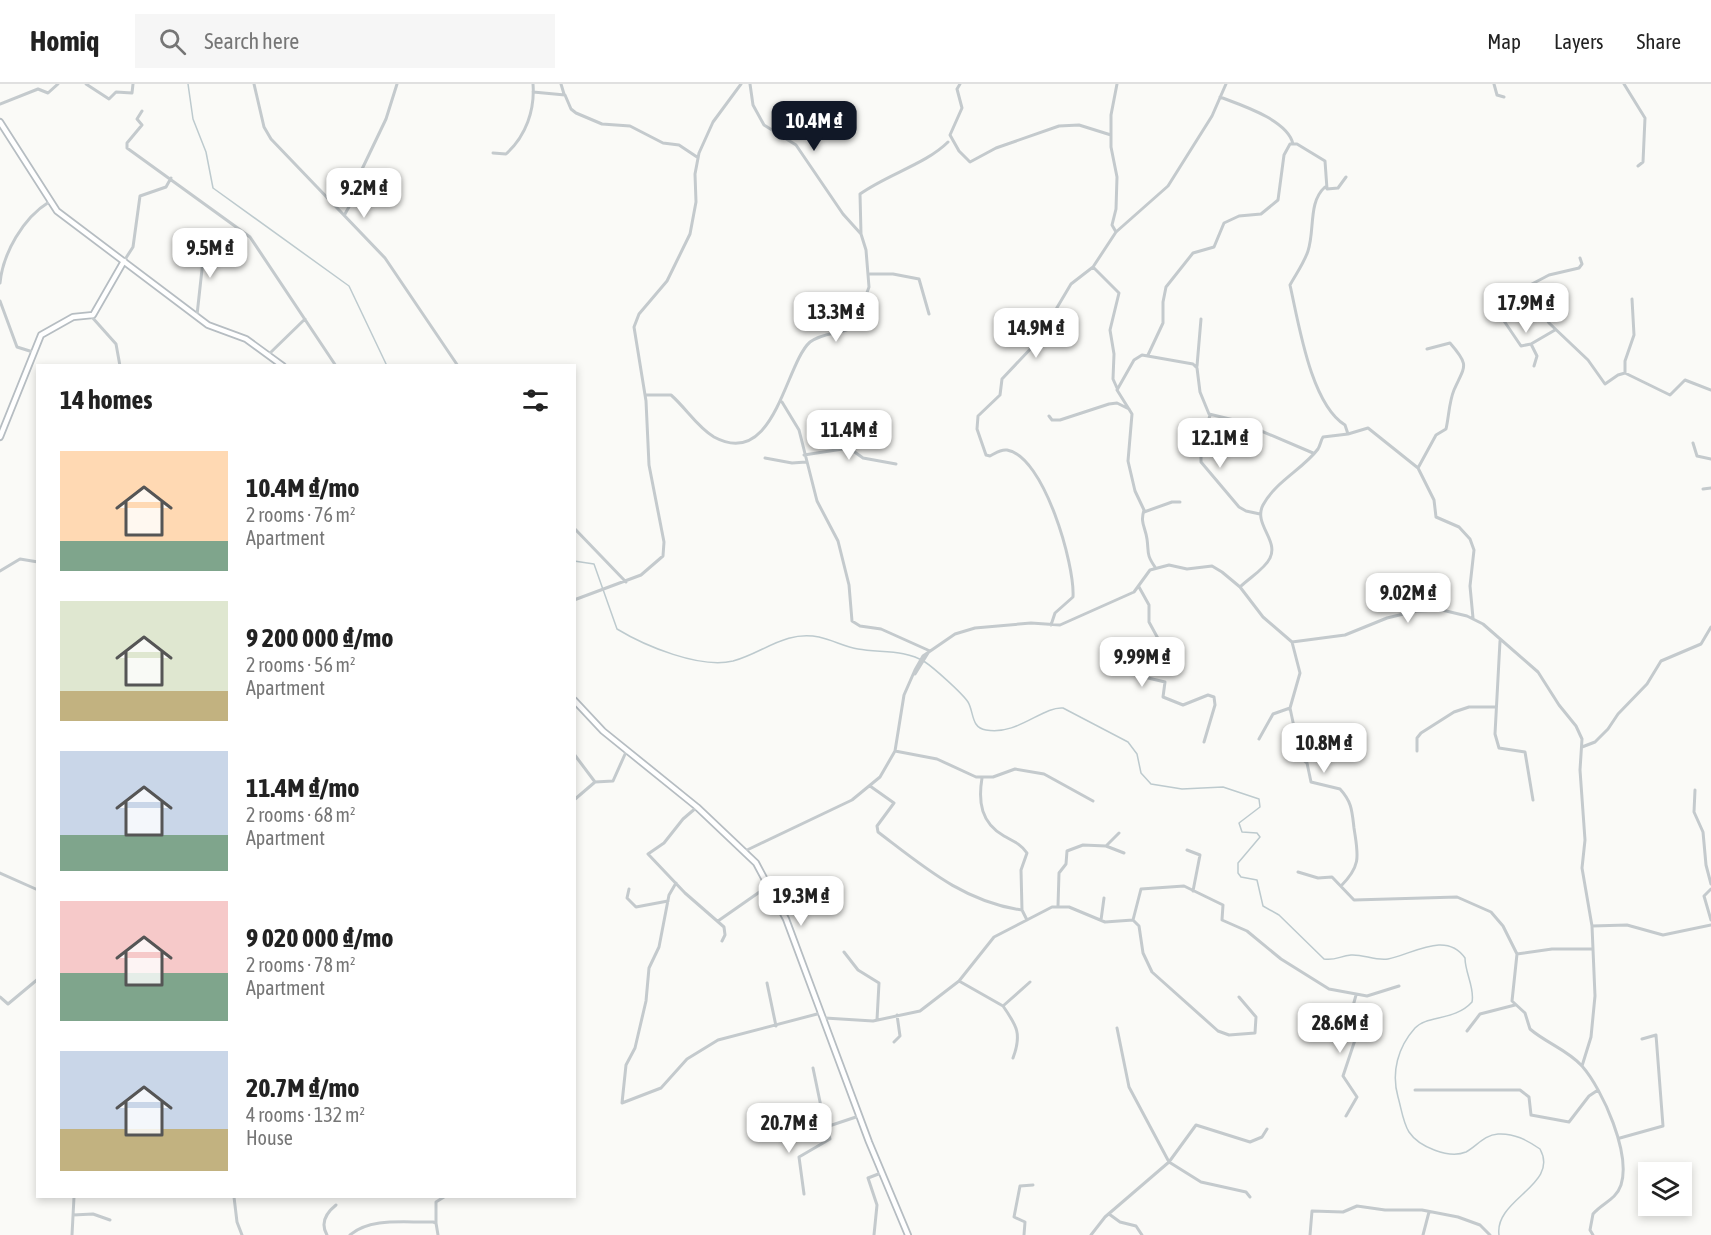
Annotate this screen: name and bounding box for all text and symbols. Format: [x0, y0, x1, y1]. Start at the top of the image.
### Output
search box [135, 14, 555, 68]
text: Homiq [30, 25, 99, 57]
icon: search [156, 25, 189, 58]
text: Search here [204, 28, 299, 54]
text: Map [1487, 29, 1521, 53]
text: Layers [1554, 29, 1604, 53]
text: Share [1637, 29, 1681, 53]
pin: 10.4M ₫ [759, 101, 869, 152]
text: 10.4M ₫ [786, 109, 842, 132]
pin: 9.2M ₫ [315, 168, 413, 219]
text: 9.2M ₫ [340, 176, 388, 199]
pin: 9.5M ₫ [161, 228, 259, 279]
text: 9.5M ₫ [186, 236, 234, 259]
pin: 17.9M ₫ [1471, 283, 1581, 334]
text: 17.9M ₫ [1498, 291, 1554, 314]
pin: 13.3M ₫ [781, 292, 891, 343]
text: 13.3M ₫ [808, 300, 864, 323]
pin: 14.9M ₫ [981, 308, 1091, 359]
text: 14.9M ₫ [1008, 316, 1064, 339]
icon: filters [519, 384, 552, 417]
text: 14 homes [60, 385, 153, 415]
pin: 11.4M ₫ [794, 410, 904, 461]
text: 11.4M ₫ [821, 418, 877, 441]
pin: 12.1M ₫ [1165, 418, 1275, 469]
text: 12.1M ₫ [1192, 426, 1248, 449]
text: 10.4M ₫/mo [246, 473, 359, 503]
icon: home [108, 475, 180, 547]
text: 2 rooms · 76 m² [246, 503, 356, 526]
text: Apartment [246, 526, 325, 549]
pin: 9.02M ₫ [1353, 573, 1463, 624]
text: 9.02M ₫ [1380, 581, 1436, 604]
text: 9 200 000 ₫/mo [246, 623, 393, 653]
icon: home [108, 625, 180, 697]
pin: 9.99M ₫ [1087, 637, 1197, 688]
text: 9.99M ₫ [1114, 645, 1170, 668]
text: 2 rooms · 56 m² [246, 653, 356, 676]
text: Apartment [246, 676, 325, 699]
pin: 10.8M ₫ [1269, 723, 1379, 774]
text: 10.8M ₫ [1296, 731, 1352, 754]
text: 11.4M ₫/mo [246, 773, 359, 803]
icon: home [108, 775, 180, 847]
text: 2 rooms · 68 m² [246, 803, 356, 826]
text: Apartment [246, 826, 325, 849]
pin: 19.3M ₫ [746, 876, 856, 927]
text: 19.3M ₫ [773, 884, 829, 907]
text: 9 020 000 ₫/mo [246, 923, 393, 953]
icon: home [108, 925, 180, 997]
text: 2 rooms · 78 m² [246, 953, 356, 976]
text: Apartment [246, 976, 325, 999]
pin: 28.6M ₫ [1285, 1003, 1395, 1054]
text: 28.6M ₫ [1312, 1011, 1368, 1034]
text: 20.7M ₫/mo [246, 1073, 359, 1103]
icon: home [108, 1075, 180, 1147]
text: 4 rooms · 132 m² [246, 1103, 365, 1126]
pin: 20.7M ₫ [734, 1103, 844, 1154]
text: 20.7M ₫ [761, 1111, 817, 1134]
text: House [246, 1126, 293, 1149]
map controls [1638, 1162, 1692, 1216]
button: layers [1638, 1162, 1692, 1216]

